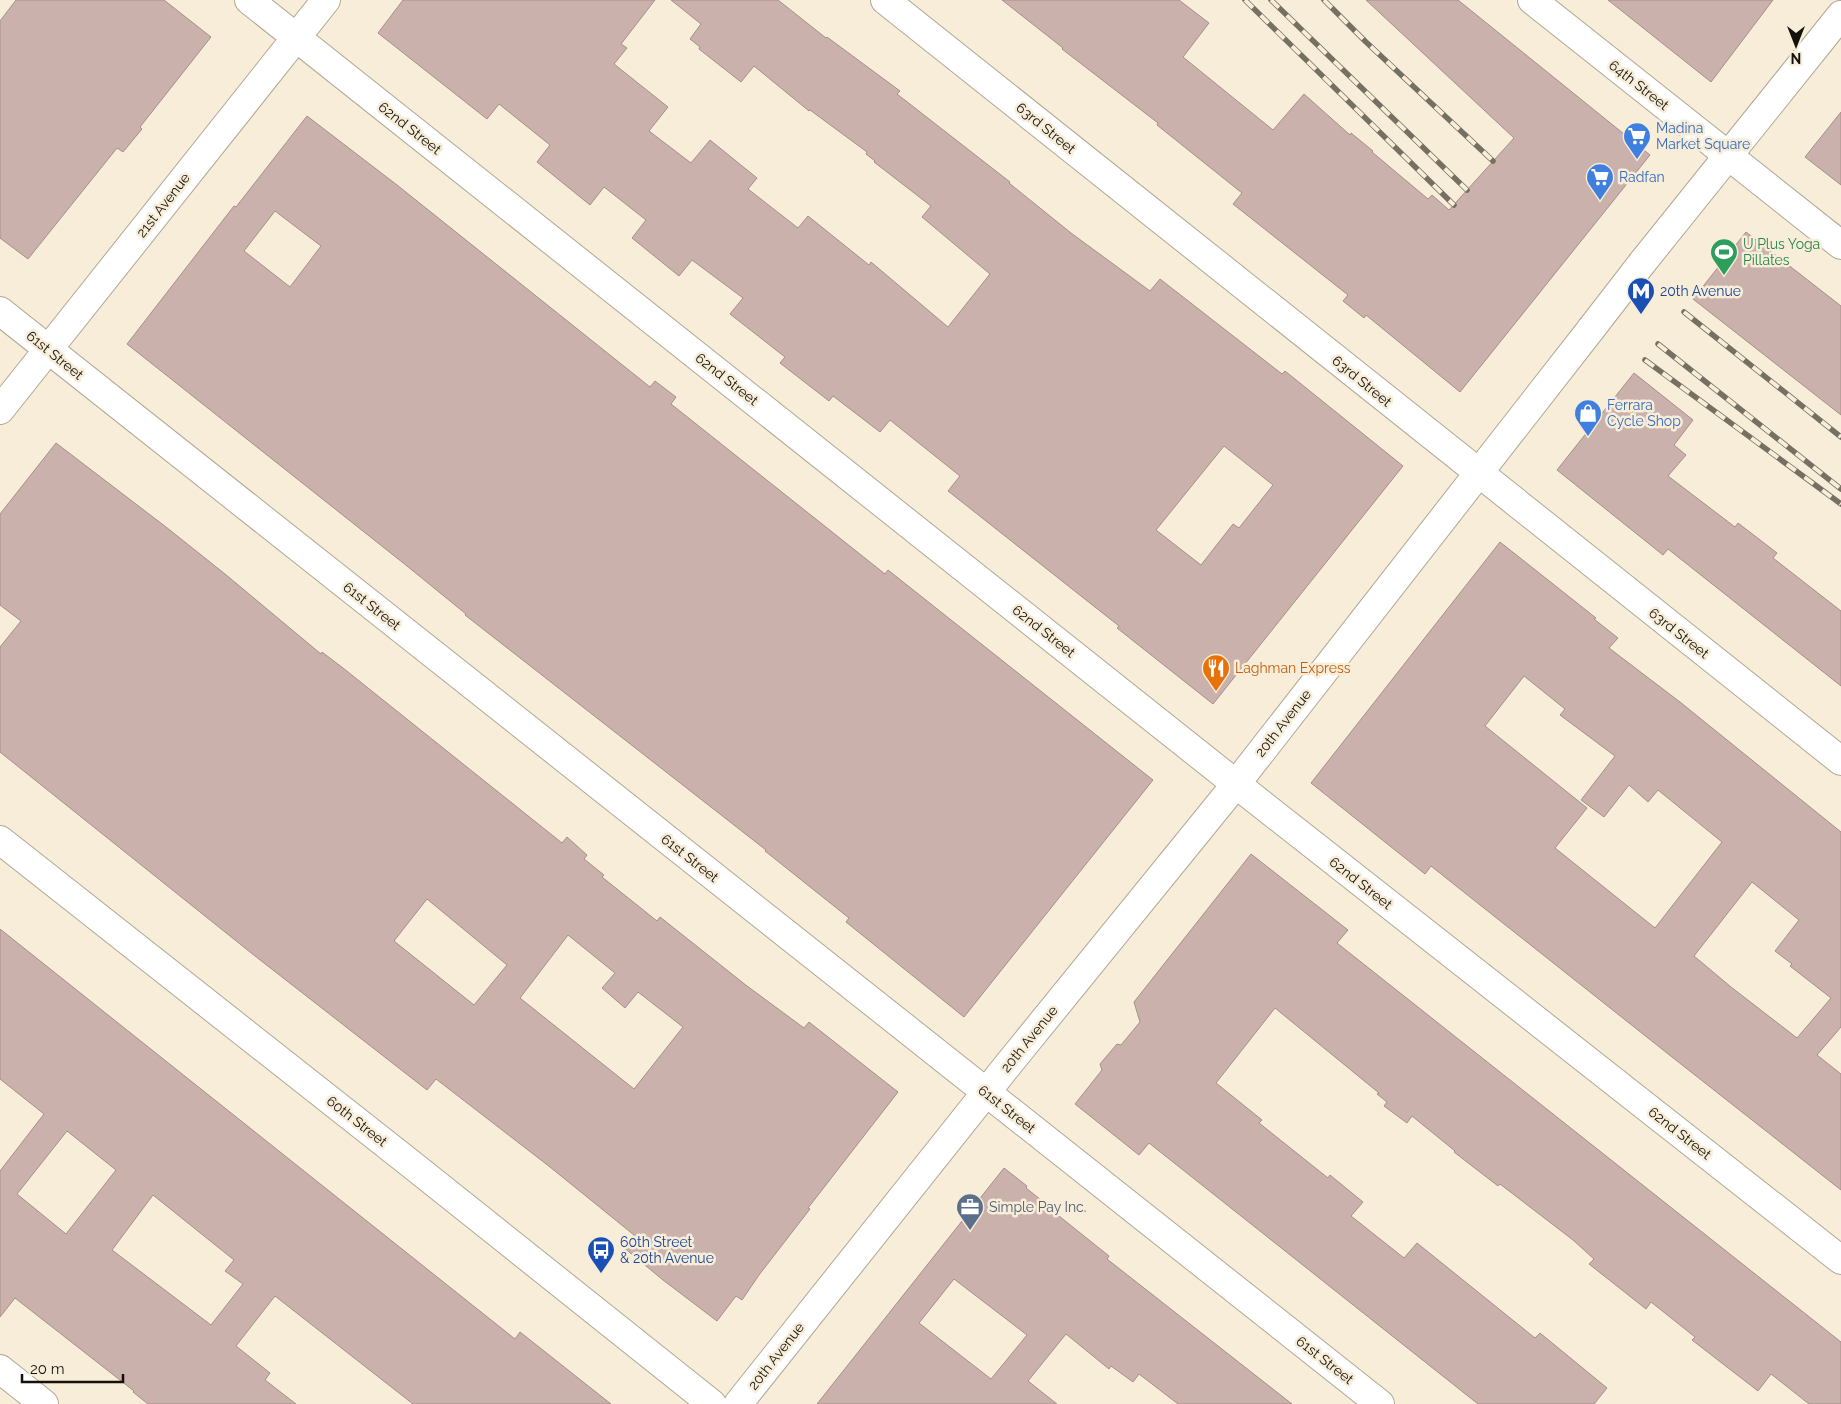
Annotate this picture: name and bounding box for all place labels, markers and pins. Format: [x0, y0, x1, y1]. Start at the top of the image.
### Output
place label: Madina Market Square [1656, 120, 1750, 152]
supermarket icon: Madina Market Square [1622, 121, 1652, 160]
supermarket icon: Radfan [1585, 162, 1615, 201]
place label: Radfan [1619, 169, 1665, 185]
place label: U Plus Yoga Pillates [1743, 236, 1820, 268]
sports icon: U Plus Yoga Pillates [1709, 237, 1739, 276]
metro station icon: 20th Avenue [1626, 276, 1656, 315]
place label: 20th Avenue [1660, 283, 1741, 299]
place label: Ferrara Cycle Shop [1607, 397, 1681, 429]
shop icon: Ferrara Cycle Shop [1573, 398, 1603, 437]
restaurant icon: Laghman Express [1201, 653, 1231, 692]
place label: Laghman Express [1235, 660, 1351, 676]
office icon: Simple Pay Inc. [955, 1192, 985, 1231]
place label: Simple Pay Inc. [989, 1199, 1086, 1215]
place label: 60th Street & 20th Avenue [620, 1234, 714, 1266]
bus stop icon: 60th Street & 20th Avenue [586, 1235, 616, 1274]

